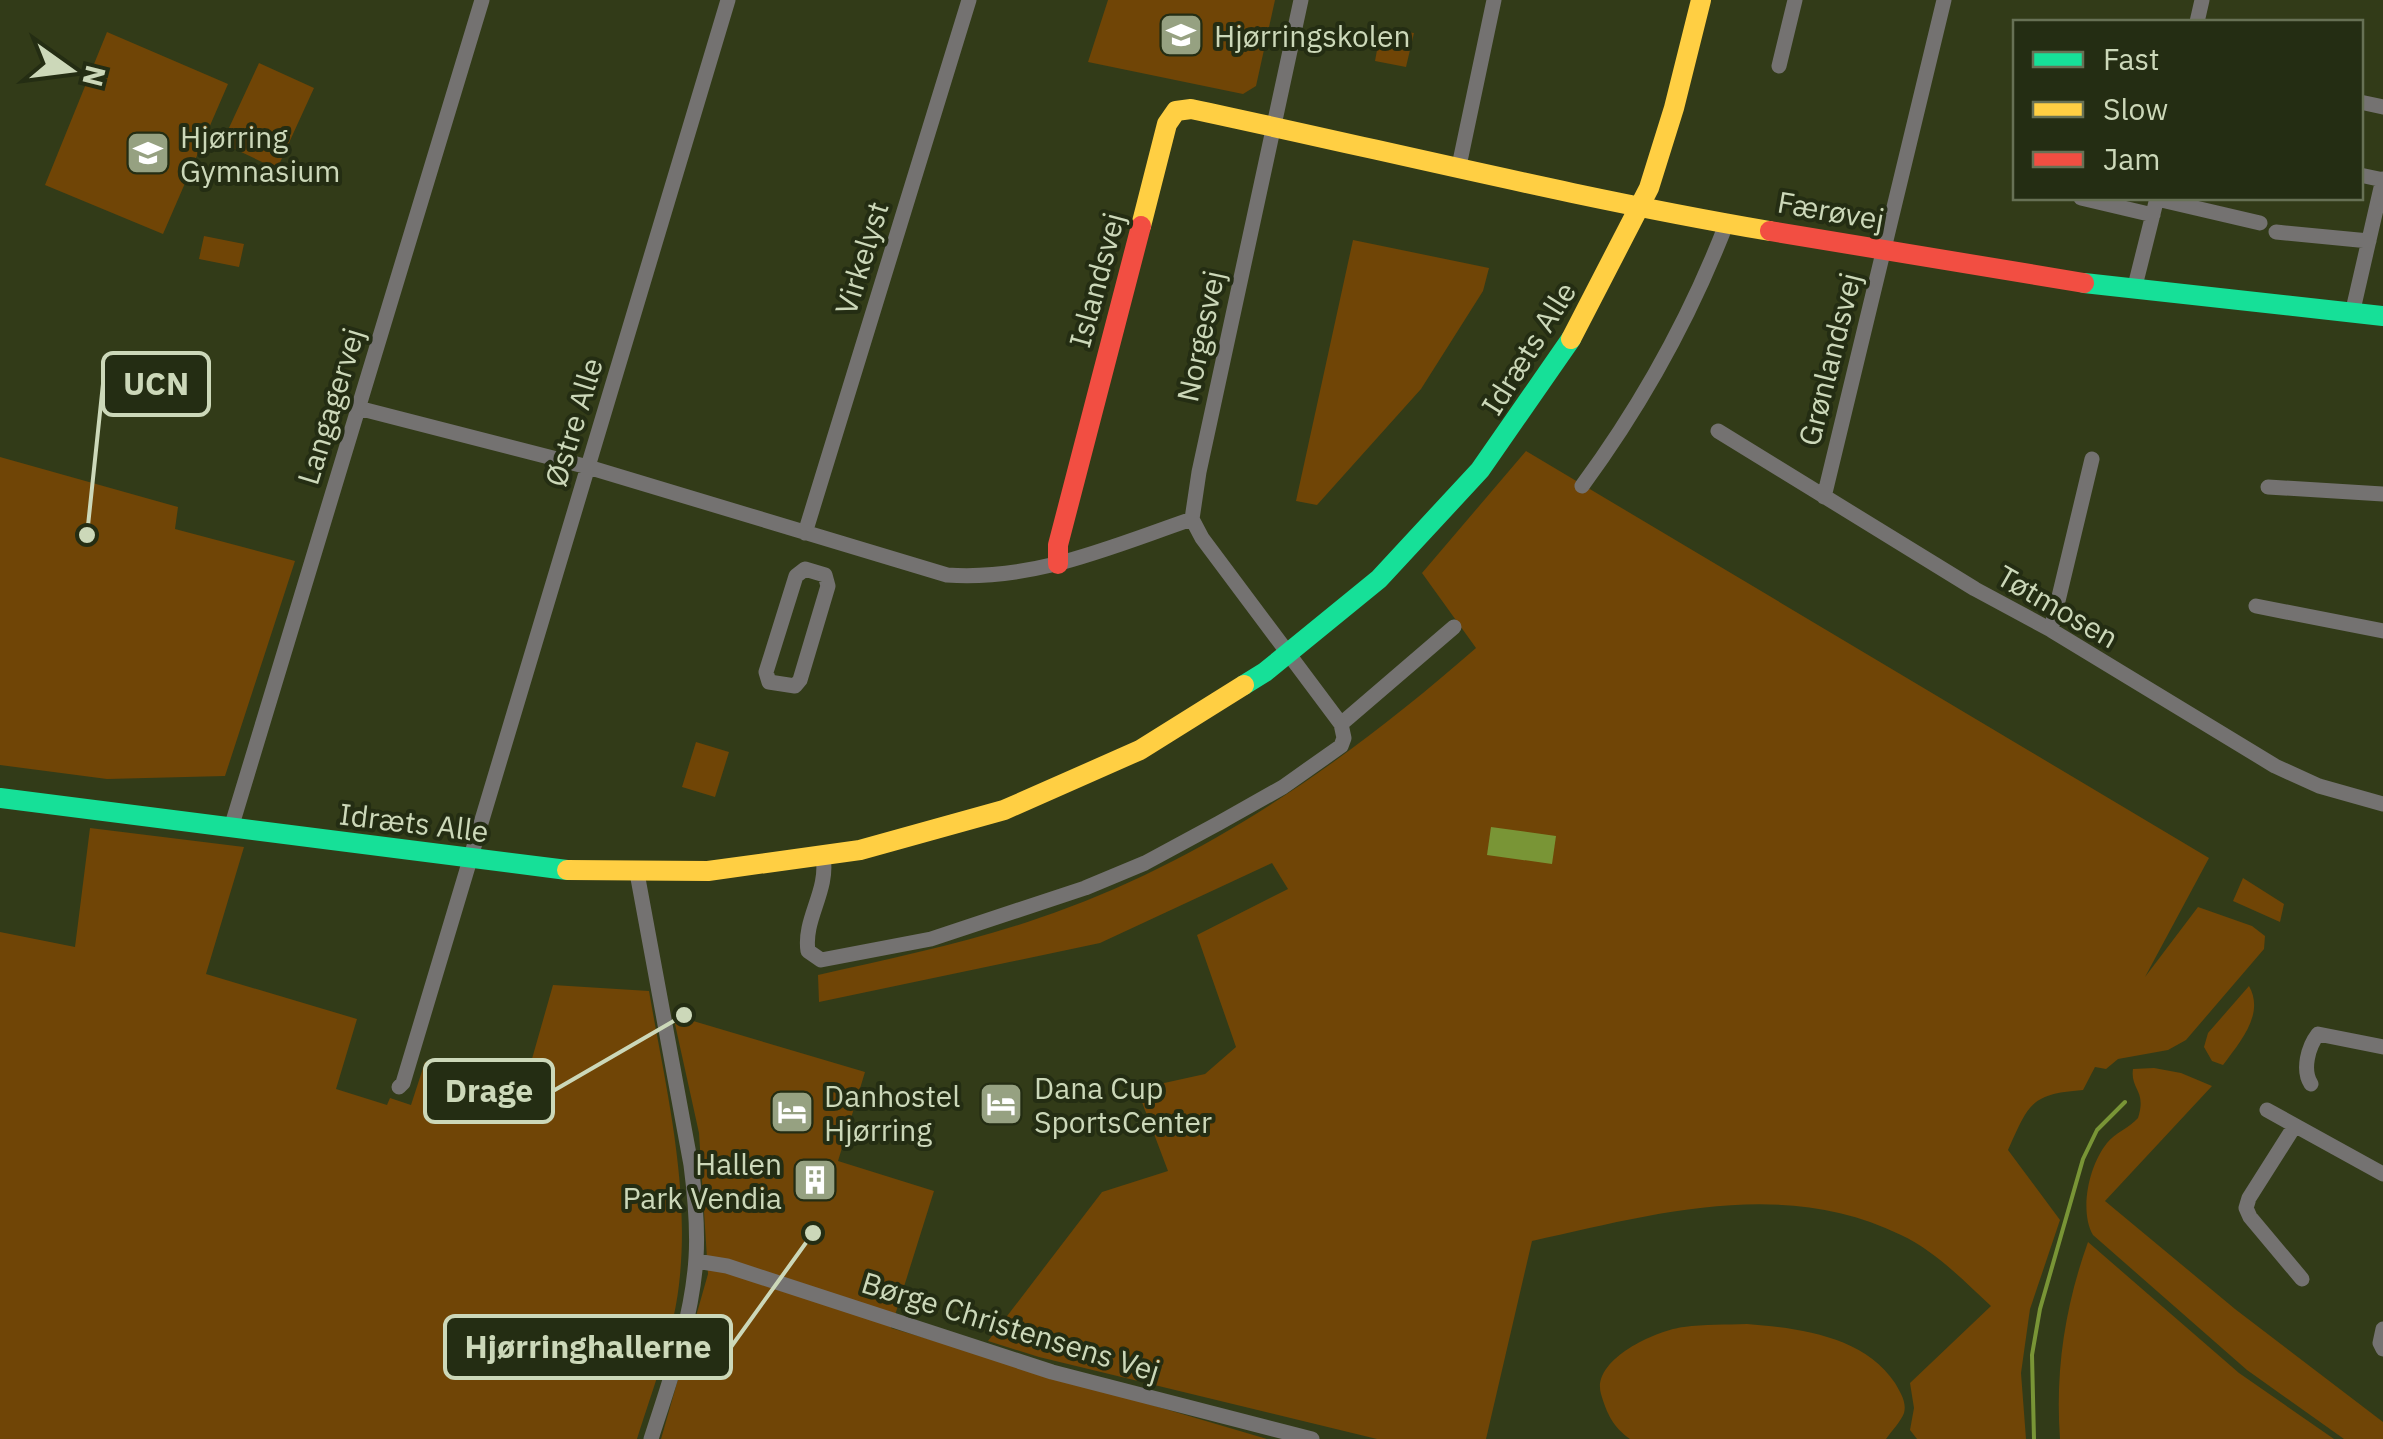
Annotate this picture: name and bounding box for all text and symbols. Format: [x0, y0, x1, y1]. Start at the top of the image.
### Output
school or university icon: Hjørringskolen [1158, 12, 1204, 58]
place label: Hjørringskolen [1214, 16, 1411, 55]
north arrow [20, 20, 120, 120]
legend [2013, 20, 2363, 200]
text: Fast [2103, 39, 2160, 78]
text: N [74, 62, 115, 90]
text: Slow [2103, 89, 2168, 128]
place label: Hjørring Gymnasium [180, 117, 340, 190]
school or university icon: Hjørring Gymnasium [125, 130, 171, 176]
text: Jam [2103, 139, 2161, 178]
street label: Færøvej [1775, 181, 1887, 239]
street label: Virkelyst [825, 197, 897, 319]
street label: Islandsvej [1059, 208, 1133, 352]
street label: Norgesvej [1167, 267, 1233, 405]
street label: Grønlandsvej [1789, 268, 1869, 450]
street label: Idræts Alle [1472, 274, 1584, 422]
street label: Langagervej [288, 323, 372, 489]
callout: UCN [103, 353, 209, 415]
street label: Østre Alle [535, 353, 611, 491]
text: UCN [123, 362, 189, 404]
street label: Tøtmosen [1990, 556, 2126, 656]
street label: Idræts Alle [337, 793, 491, 851]
callout: Drage [425, 1060, 553, 1122]
place label: Dana Cup SportsCenter [1034, 1068, 1212, 1141]
text: Drage [445, 1069, 533, 1111]
place label: Danhostel Hjørring [824, 1076, 960, 1149]
hotel icon: Dana Cup SportsCenter [978, 1081, 1024, 1127]
hotel icon: Danhostel Hjørring [769, 1089, 815, 1135]
place label: Hallen Park Vendia [622, 1144, 782, 1217]
building icon: Hallen Park Vendia [792, 1157, 838, 1203]
street label: Børge Christensens Vej [857, 1262, 1165, 1390]
callout: Hjørringhallerne [445, 1316, 731, 1378]
text: Hjørringhallerne [465, 1325, 711, 1367]

